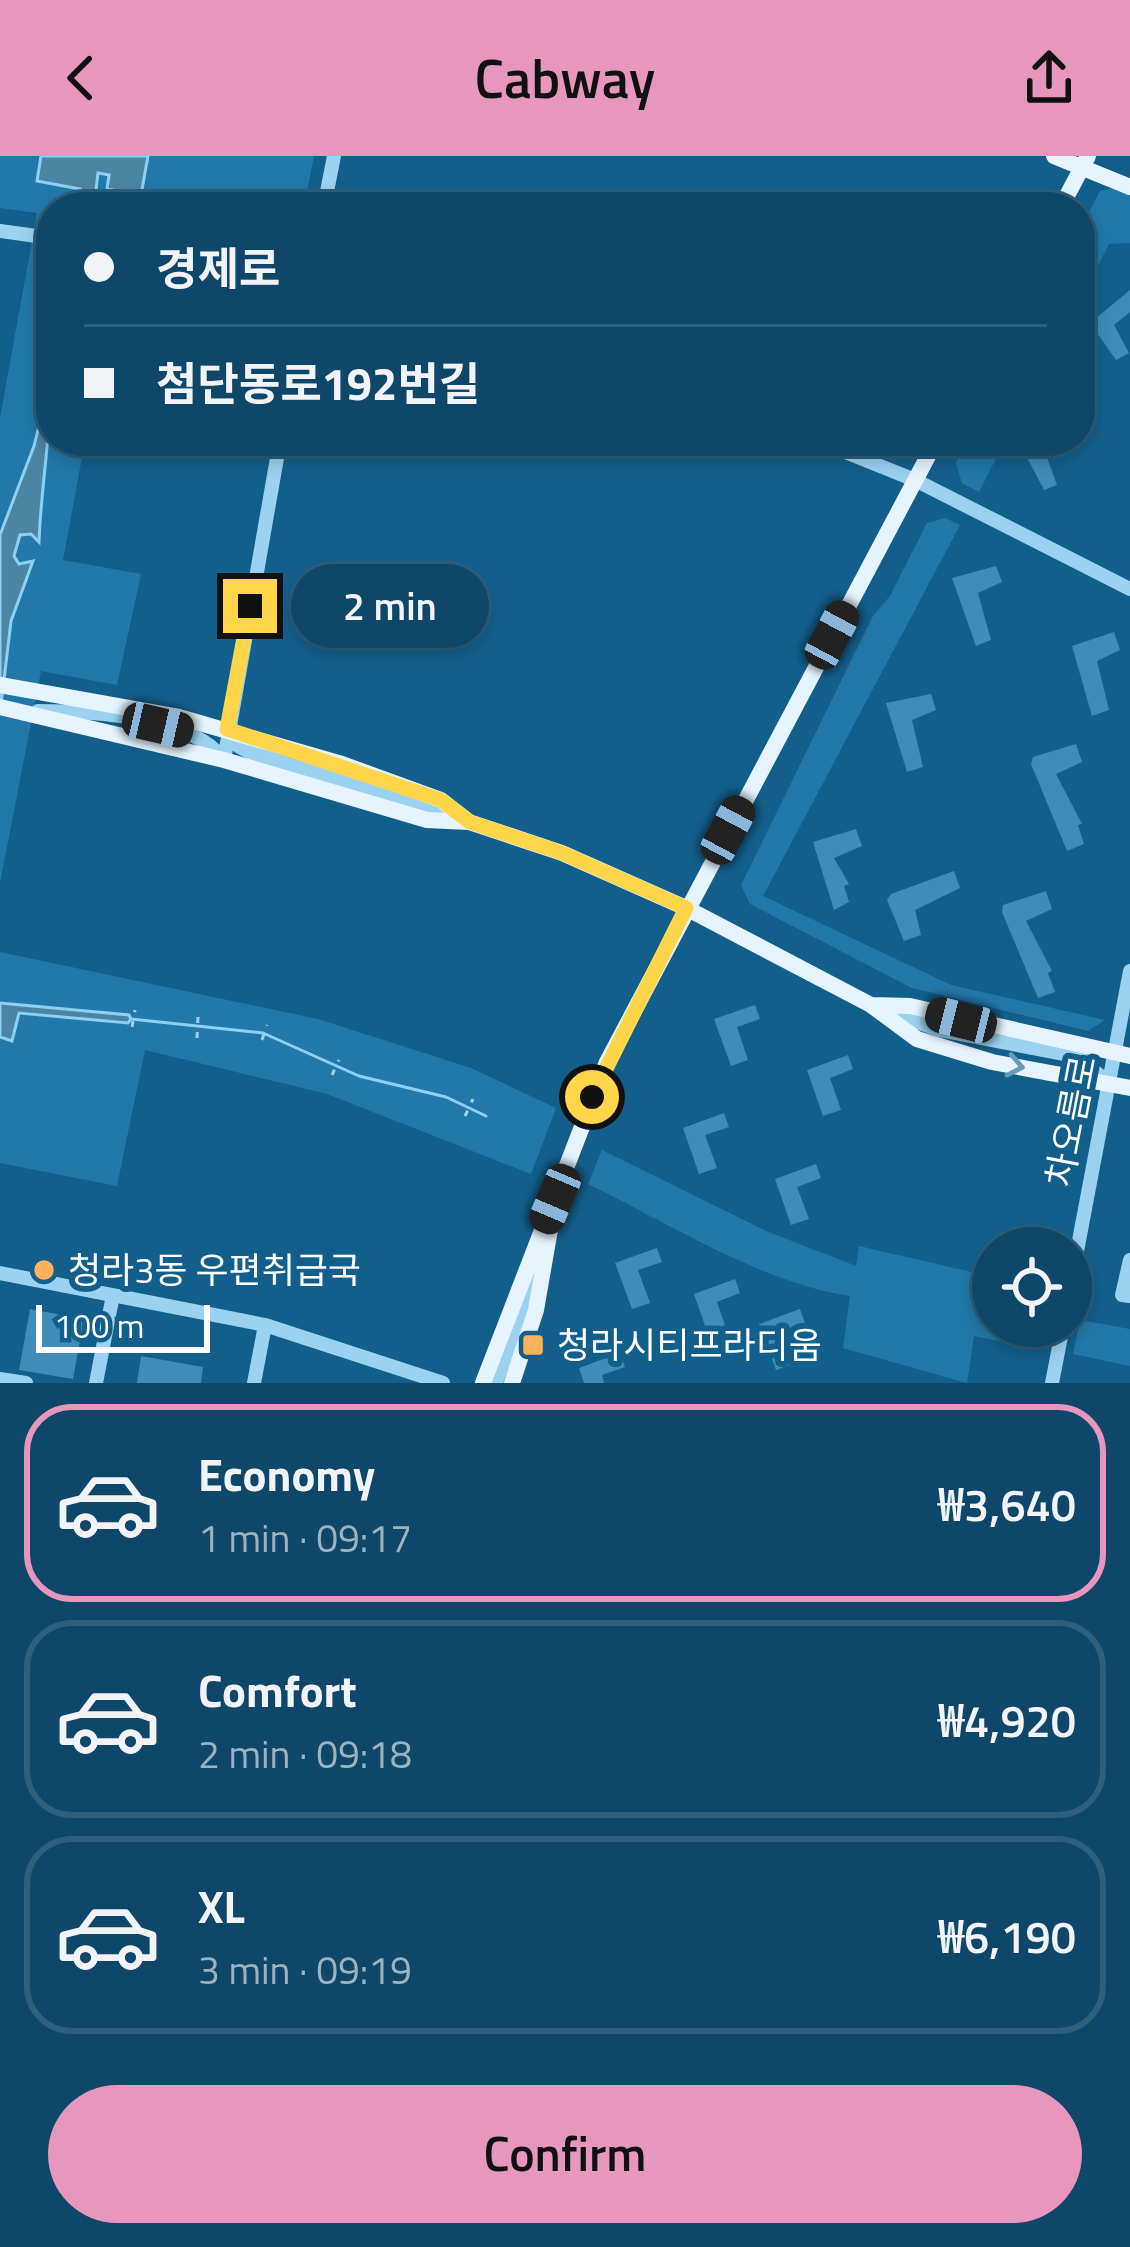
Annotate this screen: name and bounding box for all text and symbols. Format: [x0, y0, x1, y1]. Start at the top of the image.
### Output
text: Cabway [475, 37, 655, 119]
icon: back [48, 45, 114, 111]
icon: share [1016, 45, 1082, 111]
text: 경제로 [156, 234, 280, 302]
text: 첨단동로192번길 [156, 349, 480, 417]
callout: 2 min [292, 564, 490, 648]
text: 2 min [343, 576, 437, 635]
route end [223, 579, 277, 633]
car [799, 595, 865, 675]
car [119, 699, 197, 751]
car [695, 790, 761, 870]
car [922, 994, 1000, 1046]
street label: 차오름로 [1031, 1051, 1110, 1191]
one-way arrow [1005, 1052, 1025, 1078]
route start [565, 1070, 619, 1124]
car [524, 1159, 586, 1239]
map controls [972, 1227, 1092, 1347]
button: locate [972, 1227, 1092, 1347]
place label: 청라3동 우편취급국 [68, 1242, 361, 1297]
marker: 청라3동 우편취급국 [31, 1257, 57, 1283]
scale bar [36, 1299, 210, 1352]
text: 100 m [54, 1301, 144, 1351]
place label: 청라시티프라디움 [557, 1317, 822, 1372]
marker: 청라시티프라디움 [520, 1332, 546, 1358]
text: Economy [198, 1440, 375, 1508]
icon: car [54, 1449, 162, 1557]
text: ₩3,640 [938, 1470, 1076, 1538]
text: 1 min · 09:17 [198, 1508, 412, 1567]
text: Comfort [198, 1656, 357, 1724]
icon: car [54, 1665, 162, 1773]
text: ₩4,920 [938, 1686, 1076, 1754]
text: 2 min · 09:18 [198, 1724, 412, 1783]
text: XL [198, 1872, 245, 1940]
icon: car [54, 1881, 162, 1989]
text: ₩6,190 [938, 1902, 1076, 1970]
text: 3 min · 09:19 [198, 1940, 412, 1999]
button: Confirm [48, 2085, 1082, 2223]

